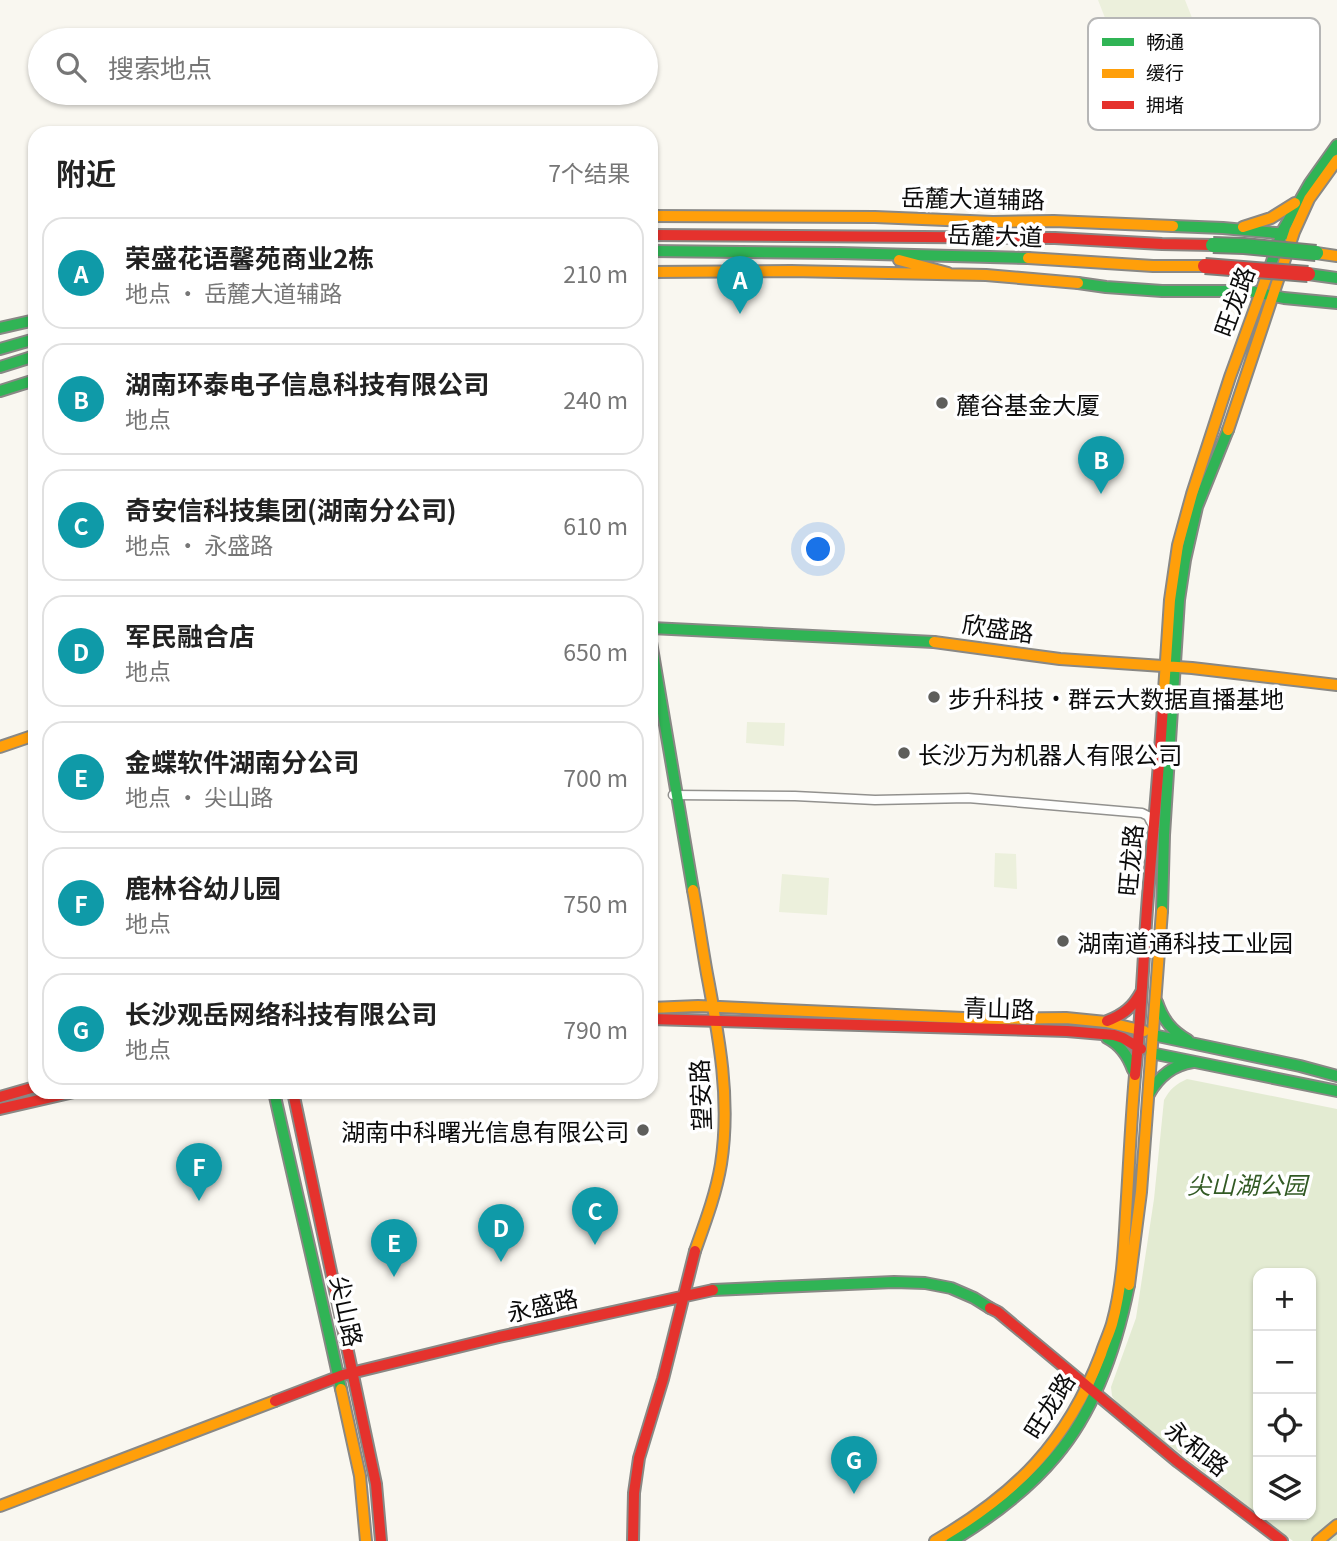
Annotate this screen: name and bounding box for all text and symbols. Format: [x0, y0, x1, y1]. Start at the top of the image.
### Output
legend [1088, 18, 1320, 130]
text: 畅通 [1146, 27, 1184, 54]
search box [28, 28, 658, 105]
icon: search [52, 48, 90, 86]
text: 搜索地点 [108, 48, 212, 85]
text: 缓行 [1146, 58, 1184, 85]
text: 拥堵 [1146, 90, 1184, 117]
text: 附近 [56, 150, 116, 194]
text: 7个结果 [548, 155, 630, 189]
street label: 岳麓大道辅路 [901, 178, 1045, 216]
street label: 岳麓大道 [946, 215, 1044, 253]
text: 荣盛花语馨苑商业2栋 [125, 238, 374, 275]
text: A [74, 256, 88, 290]
text: 210 m [563, 256, 628, 290]
pin: A [717, 256, 763, 314]
street label: 旺龙路 [1204, 261, 1262, 341]
text: 地点 · 岳麓大道辅路 [125, 275, 342, 309]
text: 湖南环泰电子信息科技有限公司 [125, 364, 489, 401]
text: B [73, 382, 89, 416]
text: 240 m [563, 382, 628, 416]
place label: 麓谷基金大厦 [956, 386, 1100, 421]
marker: 麓谷基金大厦 [934, 395, 950, 411]
text: 地点 [125, 401, 171, 435]
pin: B [1078, 436, 1124, 494]
text: 奇安信科技集团(湖南分公司) [125, 490, 457, 527]
text: C [73, 508, 89, 542]
text: 610 m [563, 508, 628, 542]
text: 地点 · 永盛路 [125, 527, 273, 561]
your location [801, 532, 835, 566]
street label: 欣盛路 [960, 605, 1036, 649]
text: 军民融合店 [125, 616, 255, 653]
text: D [73, 634, 89, 668]
text: 650 m [563, 634, 628, 668]
text: 地点 [125, 653, 171, 687]
place label: 步升科技·群云大数据直播基地 [948, 680, 1284, 715]
marker: 步升科技·群云大数据直播基地 [926, 689, 942, 705]
place label: 长沙万为机器人有限公司 [918, 736, 1182, 771]
text: 金蝶软件湖南分公司 [125, 742, 359, 779]
marker: 长沙万为机器人有限公司 [896, 745, 912, 761]
text: E [74, 760, 88, 794]
text: 700 m [563, 760, 628, 794]
text: 地点 · 尖山路 [125, 779, 273, 813]
street label: 旺龙路 [1108, 823, 1150, 897]
text: 鹿林谷幼儿园 [125, 868, 281, 905]
text: F [74, 886, 88, 920]
text: 750 m [563, 886, 628, 920]
text: 地点 [125, 905, 171, 939]
place label: 湖南道通科技工业园 [1077, 924, 1293, 959]
marker: 湖南道通科技工业园 [1055, 933, 1071, 949]
street label: 青山路 [962, 988, 1036, 1026]
text: 长沙观岳网络科技有限公司 [125, 994, 437, 1031]
text: G [73, 1012, 89, 1046]
text: 790 m [563, 1012, 628, 1046]
text: 地点 [125, 1031, 171, 1065]
street label: 望安路 [680, 1058, 718, 1132]
place label: 湖南中科曙光信息有限公司 [341, 1113, 629, 1148]
marker: 湖南中科曙光信息有限公司 [635, 1122, 651, 1138]
pin: F [176, 1143, 222, 1201]
park label: 尖山湖公园 [1187, 1166, 1310, 1201]
pin: C [572, 1187, 618, 1245]
pin: D [478, 1204, 524, 1262]
pin: E [371, 1219, 417, 1277]
map controls [1253, 1268, 1316, 1520]
button: + [1253, 1268, 1316, 1331]
street label: 尖山路 [323, 1272, 373, 1350]
street label: 永盛路 [503, 1279, 581, 1329]
button: − [1253, 1331, 1316, 1394]
street label: 旺龙路 [1014, 1365, 1082, 1445]
button: locate [1253, 1394, 1316, 1457]
street label: 永和路 [1159, 1411, 1237, 1483]
pin: G [831, 1436, 877, 1494]
button: layers [1253, 1457, 1316, 1520]

